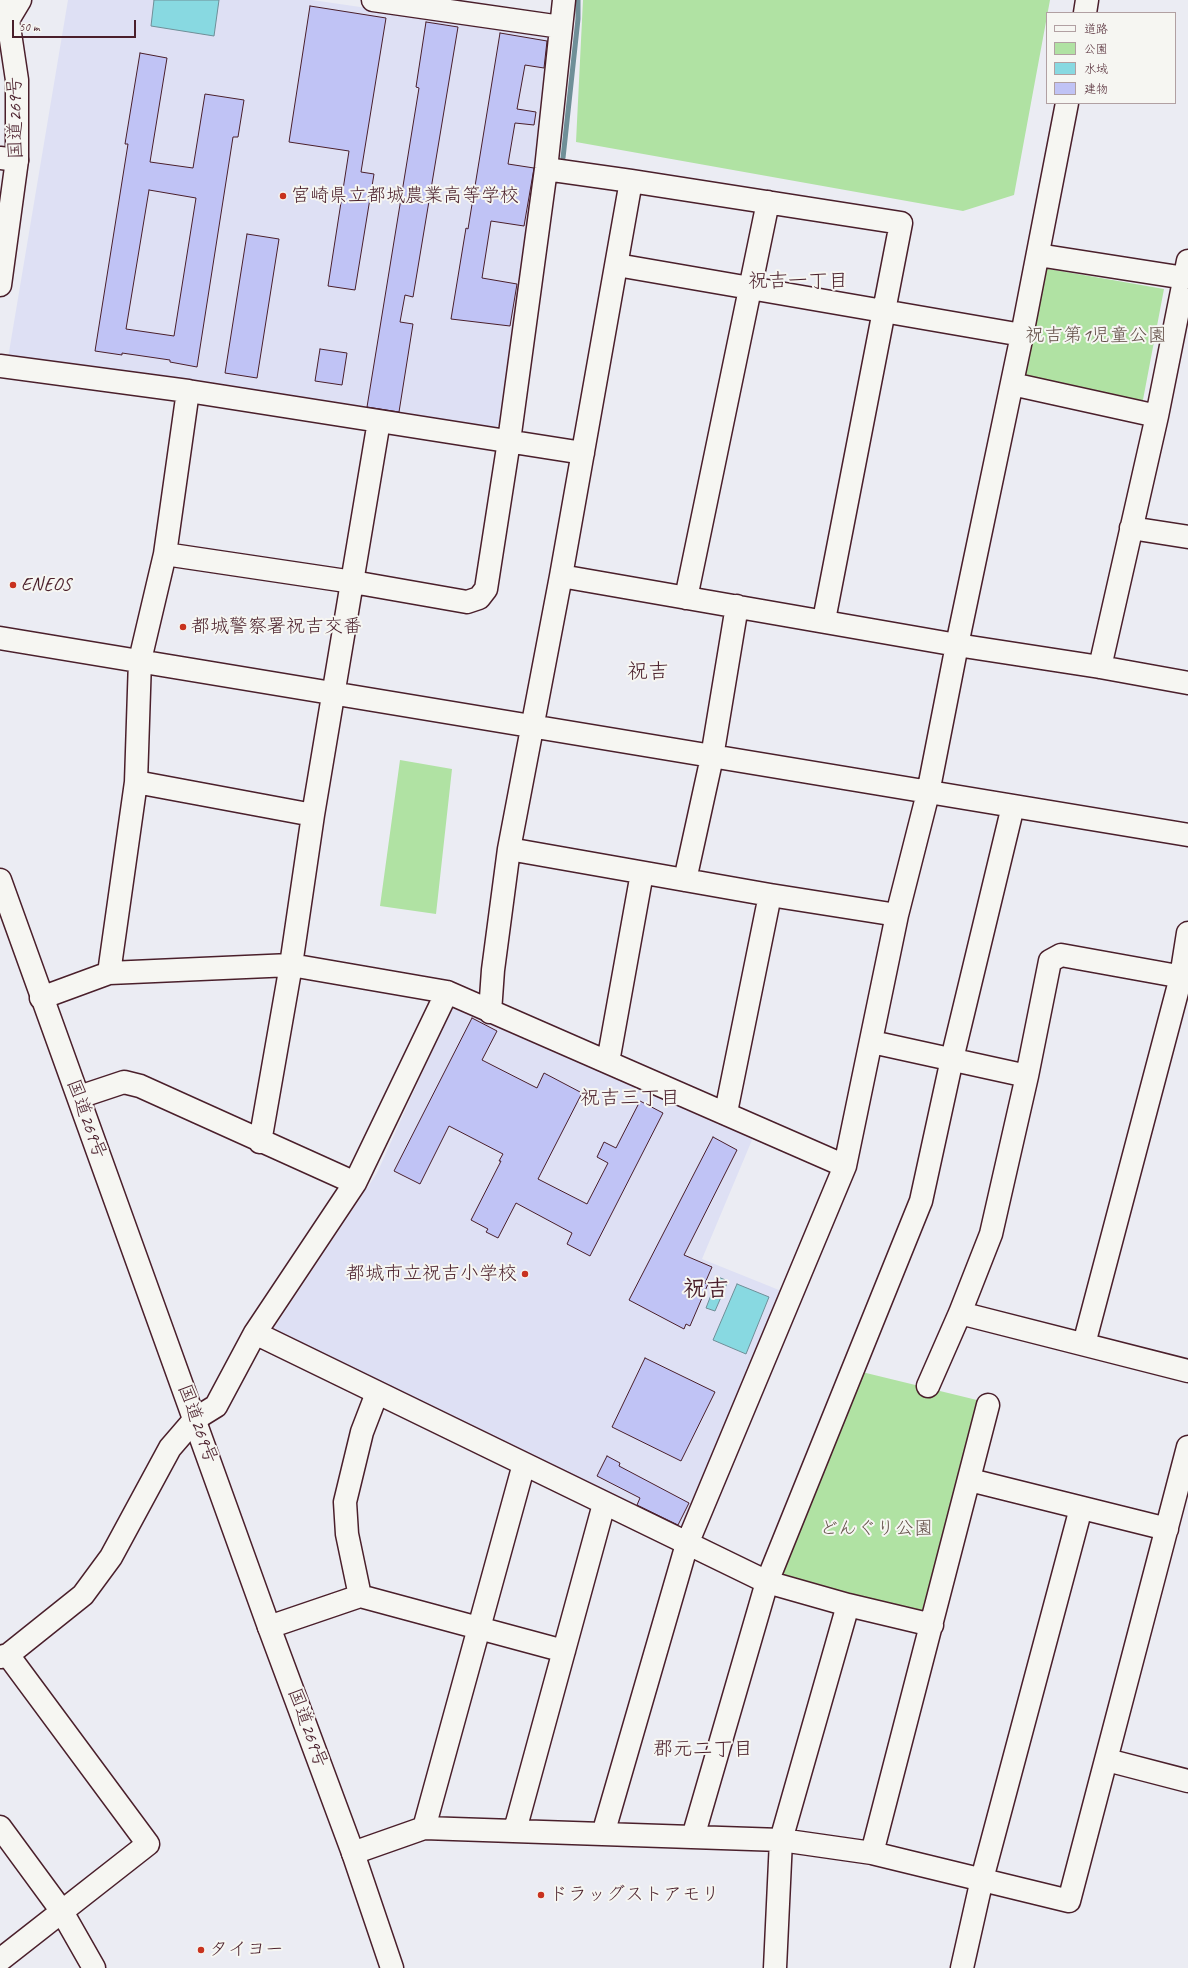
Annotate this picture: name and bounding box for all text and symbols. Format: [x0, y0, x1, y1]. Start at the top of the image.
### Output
scale bar [14, 12, 138, 38]
legend [1046, 12, 1176, 104]
text: 50 m [19, 19, 39, 35]
text: 道路 [1084, 21, 1108, 37]
text: 公園 [1084, 41, 1108, 57]
text: 水域 [1084, 61, 1108, 77]
street label: 国道269号 [4, 76, 28, 160]
text: 建物 [1084, 81, 1108, 97]
place label: 宮崎県立都城農業高等学校 [291, 185, 519, 207]
marker: 宮崎県立都城農業高等学校 [278, 191, 288, 201]
district label: 祝吉一丁目 [748, 270, 848, 294]
park label: 祝吉第1児童公園 [1025, 325, 1167, 347]
place label: ENEOS [21, 574, 71, 596]
marker: ENEOS [8, 580, 18, 590]
place label: 都城警察署祝吉交番 [191, 616, 362, 638]
marker: 都城警察署祝吉交番 [178, 622, 188, 632]
district label: 祝吉 [627, 659, 669, 685]
street label: 国道269号 [61, 1076, 111, 1162]
district label: 祝吉三丁目 [580, 1087, 680, 1111]
place label: 都城市立祝吉小学校 [346, 1263, 517, 1285]
marker: 都城市立祝吉小学校 [520, 1269, 530, 1279]
district label: 祝吉 [683, 1276, 729, 1304]
street label: 国道269号 [172, 1381, 222, 1467]
park label: どんぐり公園 [819, 1518, 933, 1540]
street label: 国道269号 [282, 1685, 332, 1771]
district label: 郡元二丁目 [653, 1738, 753, 1762]
place label: ドラッグストアモリ [549, 1884, 720, 1906]
marker: ドラッグストアモリ [536, 1890, 546, 1900]
place label: タイヨー [209, 1939, 284, 1961]
marker: タイヨー [196, 1945, 206, 1955]

